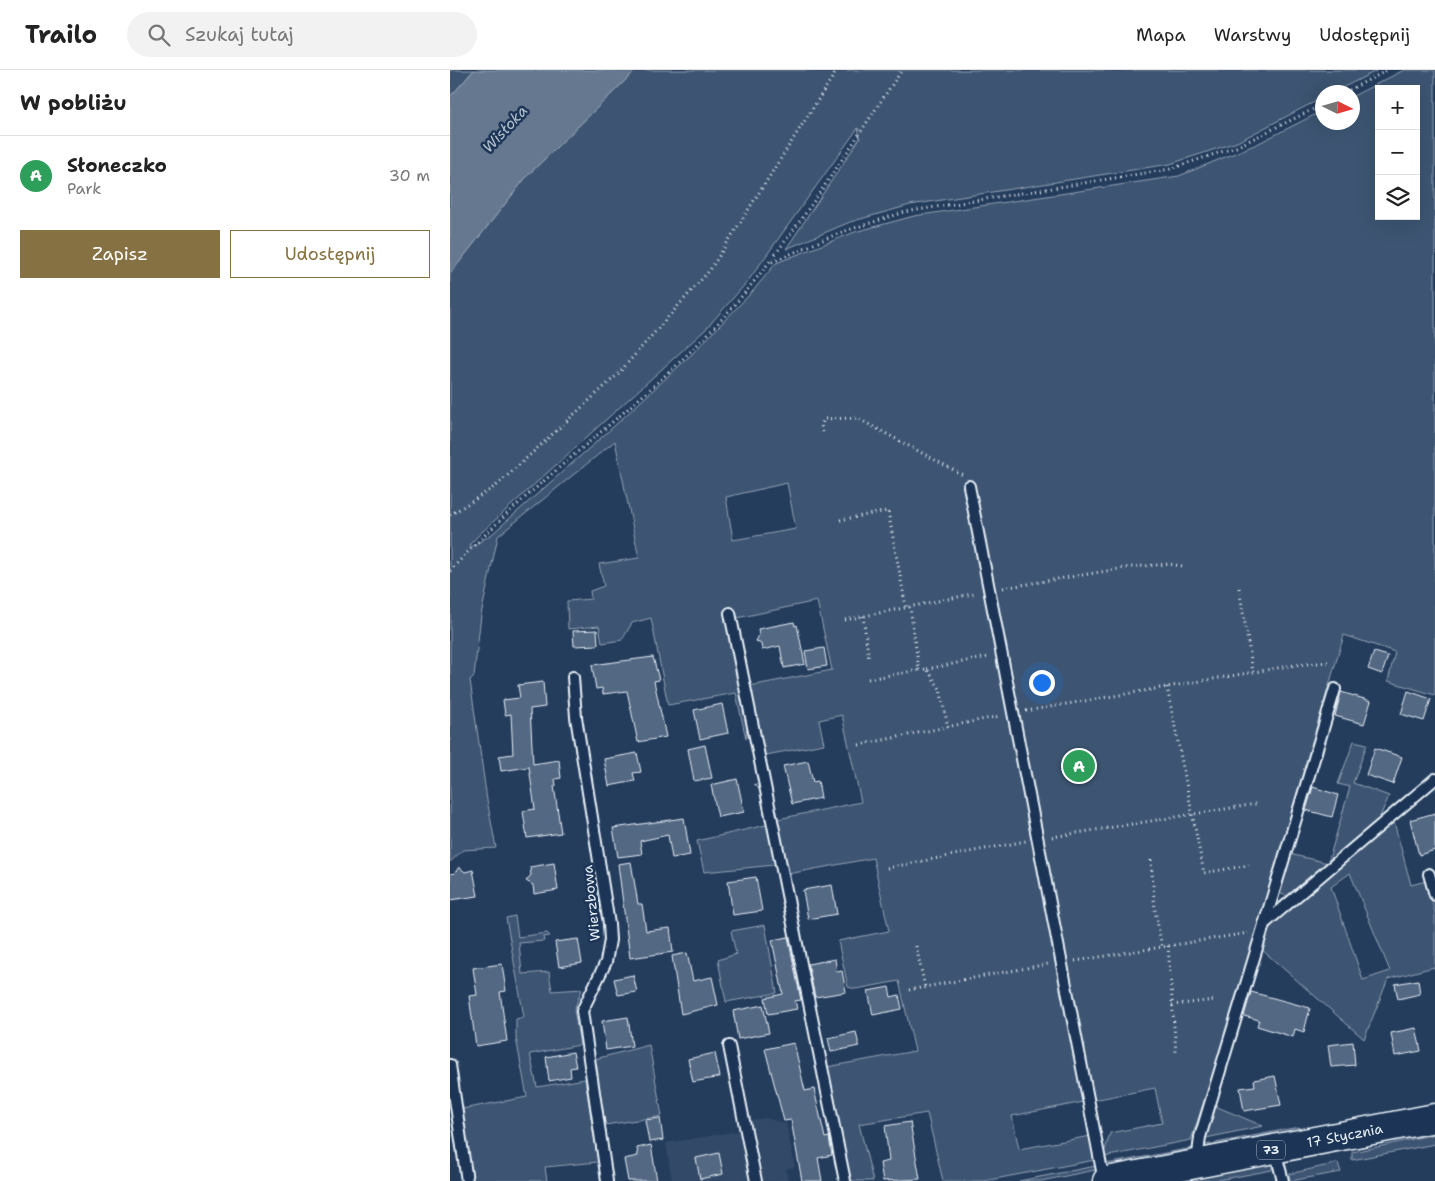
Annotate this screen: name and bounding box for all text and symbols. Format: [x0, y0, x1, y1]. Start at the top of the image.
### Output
search box [127, 12, 477, 57]
text: Trailo [25, 19, 97, 51]
icon: search [145, 21, 173, 49]
text: Szukaj tutaj [185, 22, 294, 47]
text: Mapa [1136, 23, 1186, 47]
text: Warstwy [1214, 23, 1291, 47]
text: Udostępnij [1319, 23, 1410, 47]
north arrow [1315, 85, 1360, 130]
map controls [1375, 85, 1420, 220]
button: + [1375, 85, 1420, 130]
text: W pobliżu [20, 89, 127, 117]
water label: Wisłoka [478, 101, 532, 157]
button: − [1375, 130, 1420, 175]
text: Słoneczko [67, 153, 167, 178]
text: A [30, 165, 42, 186]
text: 30 m [389, 165, 430, 186]
button: layers [1375, 175, 1420, 220]
text: Park [67, 178, 101, 199]
button: Zapisz [20, 230, 220, 278]
button: Udostępnij [230, 230, 430, 278]
your location [1029, 670, 1055, 696]
pin: A [1063, 747, 1095, 785]
street label: Wierzbowa [578, 864, 604, 942]
street label: 17 Stycznia [1305, 1119, 1384, 1151]
road number: 73 [1257, 1140, 1285, 1160]

